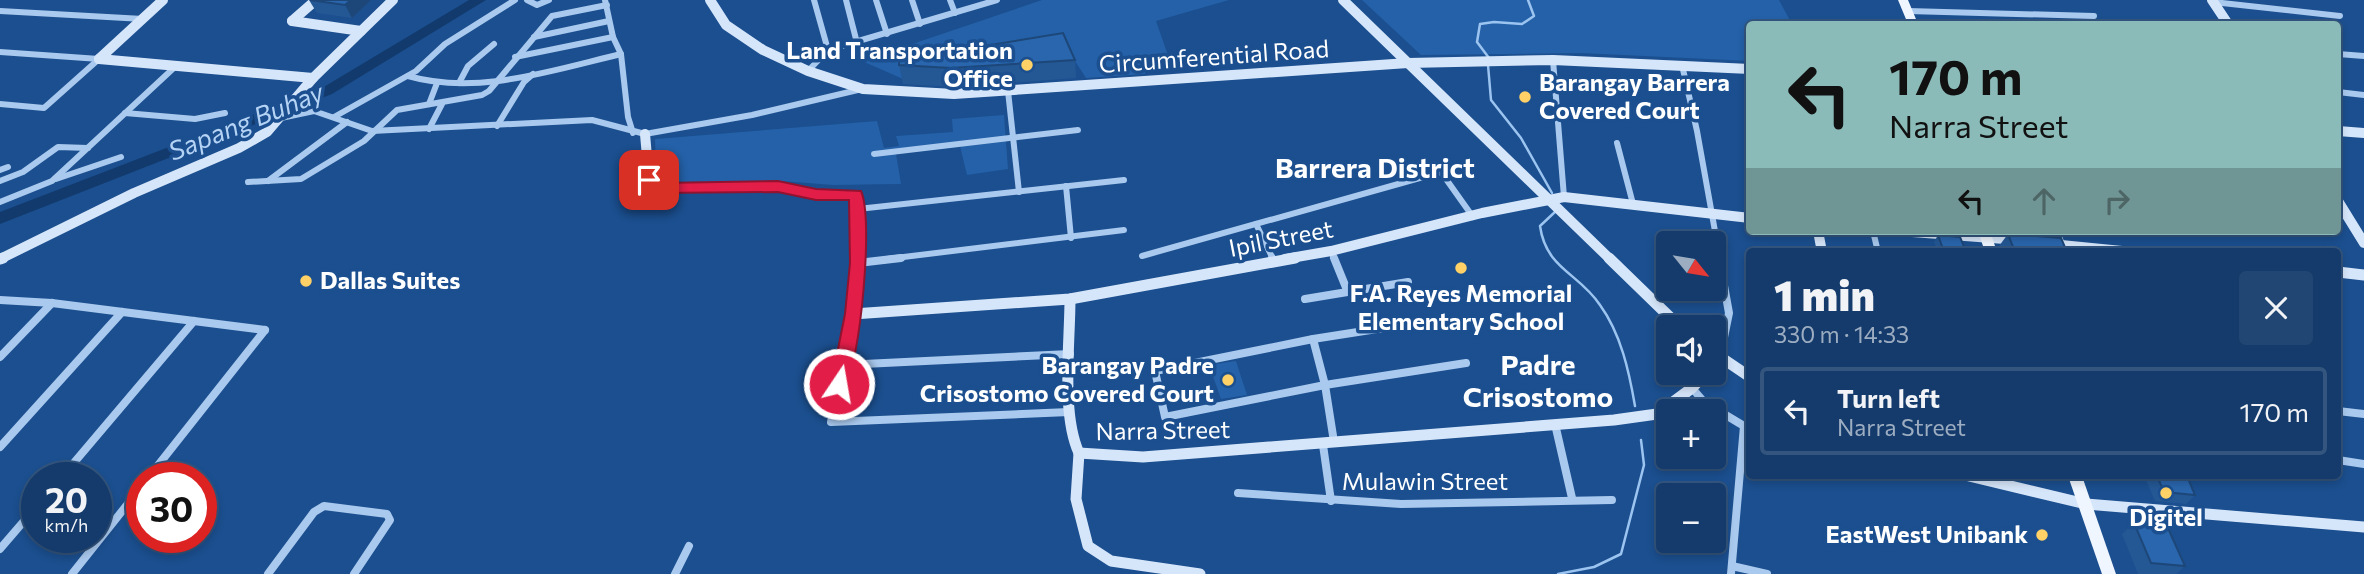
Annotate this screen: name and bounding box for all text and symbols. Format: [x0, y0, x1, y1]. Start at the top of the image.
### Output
street label: Circumferential Road [1098, 33, 1330, 78]
place label: Land Transportation Office [786, 35, 1013, 92]
text: 170 m [1889, 45, 2022, 105]
icon: left [1774, 49, 1865, 140]
marker: Land Transportation Office [1019, 57, 1035, 73]
place label: Barangay Barrera Covered Court [1539, 67, 1730, 124]
water label: Sapang Buhay [163, 75, 329, 166]
marker: Barangay Barrera Covered Court [1517, 89, 1533, 105]
text: Narra Street [1889, 105, 2068, 145]
pin [619, 150, 679, 210]
district label: Barrera District [1275, 150, 1475, 184]
icon: arrive [630, 161, 668, 199]
icon: left [1952, 182, 1990, 220]
icon: ahead [2025, 182, 2063, 220]
icon: right [2098, 182, 2136, 220]
street label: Ipil Street [1226, 213, 1335, 262]
north arrow [1656, 231, 1726, 301]
map controls [1656, 231, 1726, 553]
marker: F.A. Reyes Memorial Elementary School [1453, 260, 1469, 276]
place label: Dallas Suites [320, 265, 460, 294]
text: 1 min [1774, 268, 1875, 320]
button: close [2239, 271, 2313, 345]
marker: Dallas Suites [298, 273, 314, 289]
place label: F.A. Reyes Memorial Elementary School [1350, 278, 1572, 335]
button: sound [1656, 315, 1726, 385]
text: 330 m · 14:33 [1774, 320, 1909, 348]
position arrow [802, 347, 876, 421]
district label: Padre Crisostomo [1463, 347, 1613, 413]
place label: Barangay Padre Crisostomo Covered Court [920, 350, 1214, 407]
marker: Barangay Padre Crisostomo Covered Court [1220, 372, 1236, 388]
text: Turn left [1837, 382, 1940, 413]
icon: left [1778, 392, 1816, 430]
text: 170 m [2240, 396, 2309, 427]
button: + [1656, 399, 1726, 469]
text: Narra Street [1837, 413, 1966, 441]
street label: Narra Street [1095, 414, 1231, 445]
speed limit sign: 30 [126, 462, 217, 553]
street label: Mulawin Street [1342, 466, 1508, 495]
text: 20 [45, 477, 88, 520]
button: − [1656, 483, 1726, 553]
marker: Digitel [2158, 485, 2174, 501]
place label: Digitel [2129, 502, 2203, 531]
text: km/h [45, 514, 88, 536]
place label: EastWest Unibank [1825, 519, 2028, 548]
marker: EastWest Unibank [2034, 527, 2050, 543]

